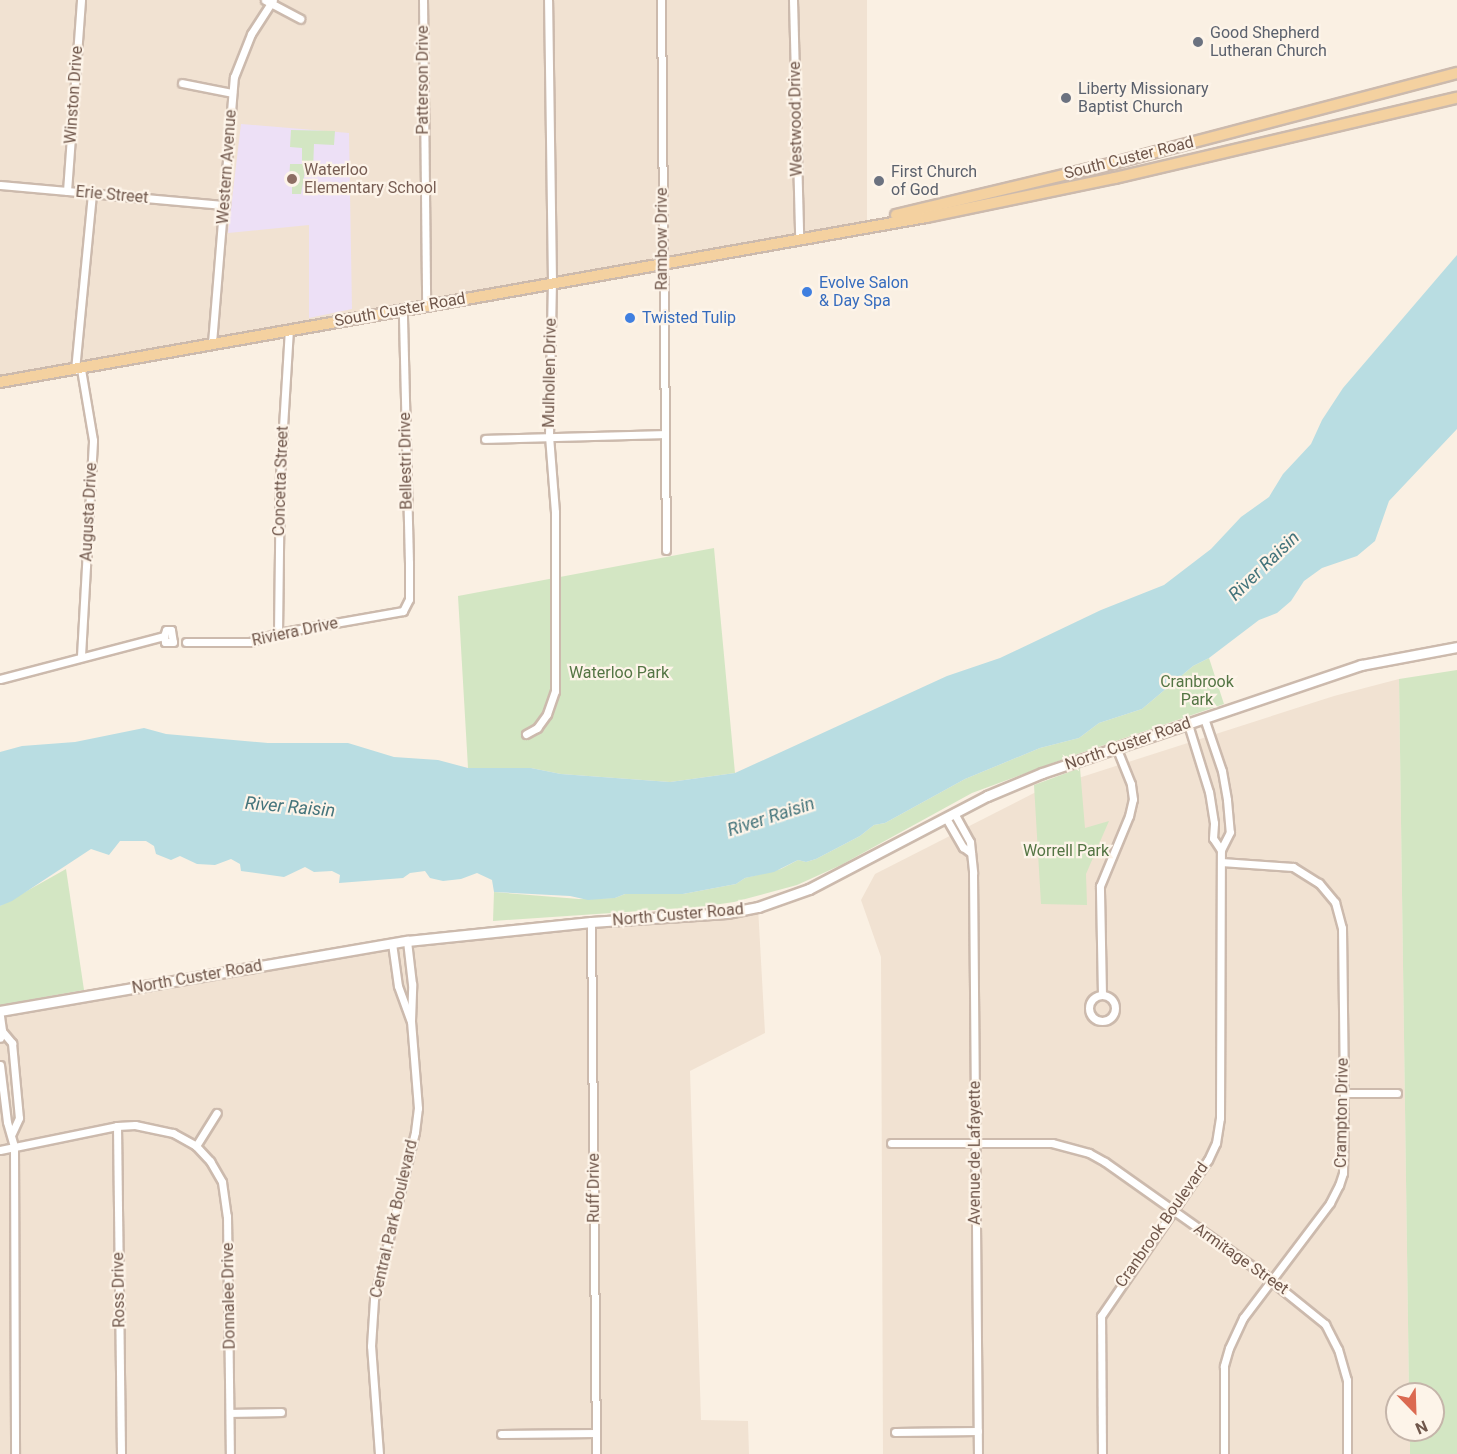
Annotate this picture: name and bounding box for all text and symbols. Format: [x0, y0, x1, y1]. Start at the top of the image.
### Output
place label: Good Shepherd Lutheran Church [1210, 23, 1327, 61]
street label: Patterson Drive [413, 25, 433, 135]
marker: Good Shepherd Lutheran Church [1191, 35, 1205, 49]
street label: Winston Drive [61, 45, 87, 145]
street label: Westwood Drive [785, 61, 807, 177]
place label: Liberty Missionary Baptist Church [1078, 79, 1209, 117]
marker: Liberty Missionary Baptist Church [1059, 91, 1073, 105]
street label: Western Avenue [213, 109, 241, 225]
street label: South Custer Road [1062, 133, 1196, 183]
place label: Waterloo Elementary School [304, 160, 437, 198]
place label: First Church of God [891, 162, 977, 200]
marker: Waterloo Elementary School [285, 172, 299, 186]
marker: First Church of God [872, 174, 886, 188]
street label: Erie Street [75, 182, 149, 208]
street label: Rambow Drive [652, 188, 672, 290]
place label: Evolve Salon & Day Spa [819, 273, 909, 311]
marker: Evolve Salon & Day Spa [800, 285, 814, 299]
street label: South Custer Road [333, 289, 467, 331]
place label: Twisted Tulip [642, 308, 736, 328]
marker: Twisted Tulip [623, 311, 637, 325]
street label: Mulhollen Drive [539, 318, 561, 428]
street label: Bellestri Drive [396, 412, 416, 510]
street label: Concetta Street [269, 425, 293, 537]
street label: Augusta Drive [77, 462, 101, 562]
water label: River Raisin [1224, 527, 1304, 605]
street label: Riviera Drive [250, 614, 340, 650]
park label: Waterloo Park [569, 663, 669, 683]
park label: Cranbrook Park [1160, 672, 1234, 710]
street label: North Custer Road [1063, 713, 1193, 775]
water label: River Raisin [244, 792, 336, 822]
water label: River Raisin [725, 793, 817, 841]
park label: Worrell Park [1023, 841, 1109, 861]
street label: North Custer Road [612, 900, 744, 930]
street label: North Custer Road [130, 956, 264, 998]
street label: Crampton Drive [1331, 1058, 1353, 1168]
street label: Avenue de Lafayette [965, 1081, 985, 1225]
street label: Central Park Boulevard [366, 1138, 422, 1300]
street label: Ruff Drive [584, 1153, 604, 1223]
street label: Cranbrook Boulevard [1112, 1159, 1212, 1291]
street label: Armitage Street [1190, 1219, 1292, 1299]
street label: Donnalee Drive [218, 1242, 240, 1350]
street label: Ross Drive [109, 1252, 129, 1328]
north arrow [1385, 1382, 1445, 1442]
text: N [1413, 1416, 1430, 1438]

